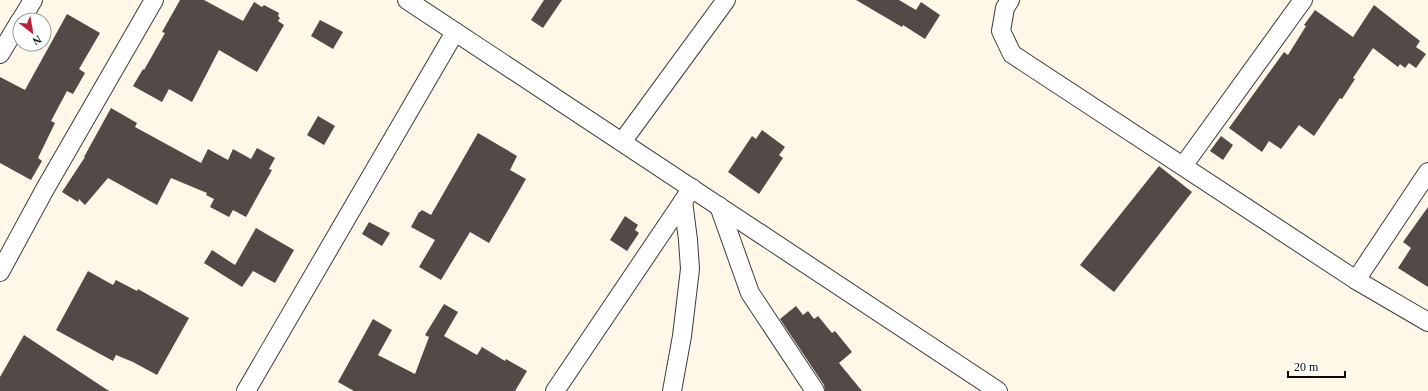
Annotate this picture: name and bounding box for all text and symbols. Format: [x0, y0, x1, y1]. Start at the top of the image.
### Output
north arrow [12, 12, 52, 52]
text: N [31, 33, 44, 48]
scale bar [1288, 353, 1345, 379]
text: 20 m [1294, 360, 1319, 374]

